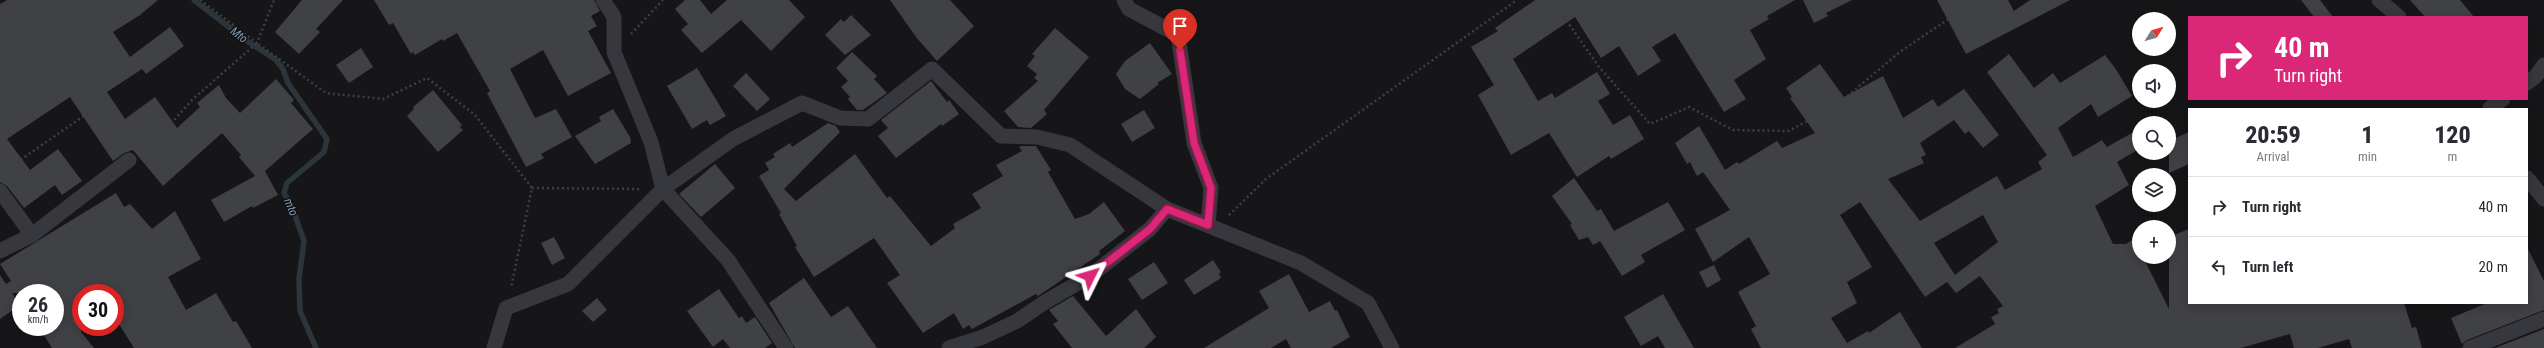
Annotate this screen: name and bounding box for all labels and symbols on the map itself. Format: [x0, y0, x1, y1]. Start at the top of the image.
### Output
pin [1163, 9, 1197, 50]
north arrow [2132, 12, 2176, 56]
water label: Mto [228, 24, 251, 46]
water label: mto [281, 196, 301, 218]
position arrow [1069, 255, 1111, 297]
speed limit sign: 30 [72, 284, 124, 336]

